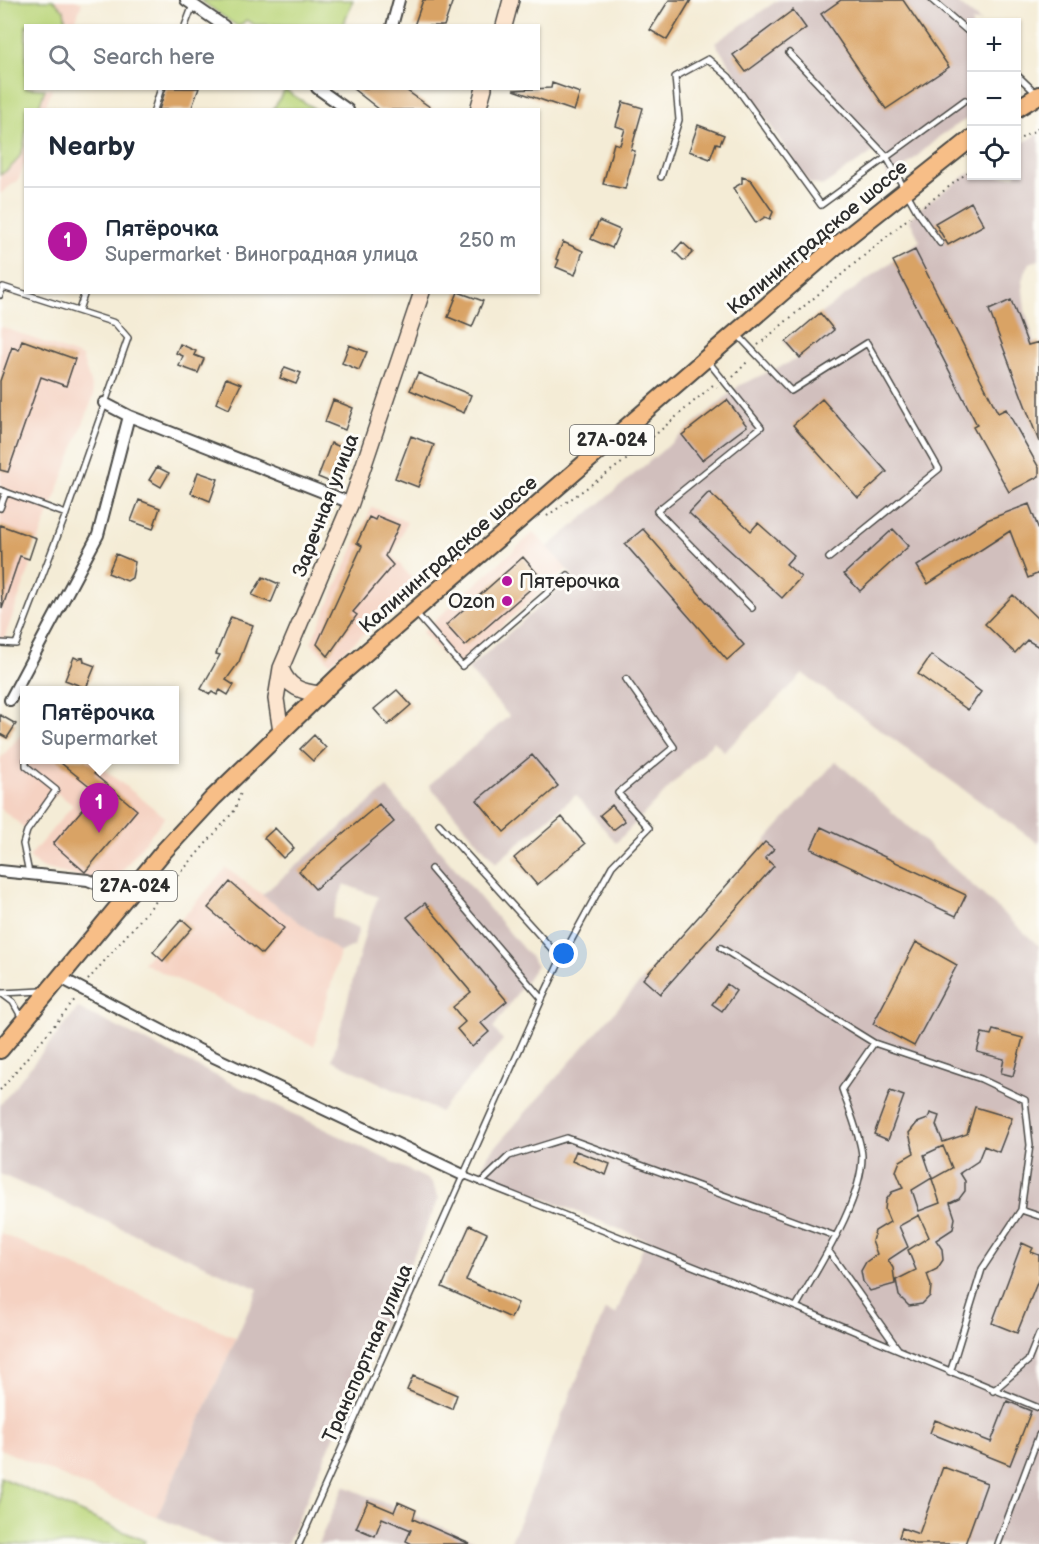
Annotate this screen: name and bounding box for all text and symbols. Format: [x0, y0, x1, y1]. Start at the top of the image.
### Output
map controls [967, 18, 1021, 180]
button: + [967, 18, 1021, 72]
search box [24, 24, 540, 90]
icon: search [45, 41, 78, 74]
text: Search here [93, 44, 215, 71]
button: − [967, 72, 1021, 126]
button: locate [967, 126, 1021, 180]
text: Nearby [48, 132, 135, 163]
street label: Калининградское шоссе [723, 155, 913, 320]
text: Пятёрочка [105, 216, 218, 243]
text: 1 [63, 229, 72, 253]
text: 250 m [459, 229, 516, 253]
text: Supermarket · Виноградная улица [105, 243, 418, 267]
road number: 27А-024 [570, 425, 654, 455]
street label: Заречная улица [288, 430, 364, 580]
street label: Калининградское шоссе [355, 471, 543, 639]
place label: Пятерочка [519, 570, 620, 594]
marker: Пятерочка [500, 574, 514, 588]
place label: Ozon [448, 590, 495, 614]
marker: Ozon [500, 594, 514, 608]
popup [20, 686, 179, 764]
text: Пятёрочка [41, 700, 155, 727]
text: Supermarket [41, 727, 158, 751]
pin: 1 [80, 784, 118, 833]
road number: 27А-024 [93, 871, 177, 901]
your location [549, 939, 578, 968]
street label: Транспортная улица [318, 1260, 418, 1446]

